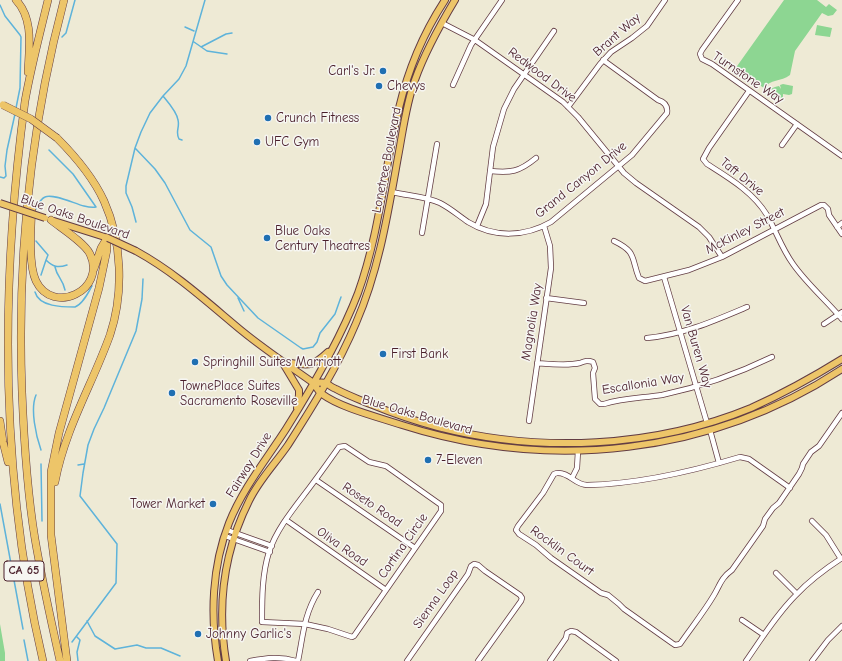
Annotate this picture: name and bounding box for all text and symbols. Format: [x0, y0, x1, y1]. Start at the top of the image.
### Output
street label: Brant Way [590, 10, 644, 60]
street label: Redwood Drive [505, 44, 579, 106]
street label: Turnstone Way [710, 49, 786, 107]
place label: Carl's Jr. [328, 63, 375, 79]
marker: Carl's Jr. [378, 66, 388, 76]
place label: Chevys [387, 78, 425, 94]
marker: Chevys [374, 81, 384, 91]
street label: Lonetree Boulevard [369, 106, 405, 214]
place label: Crunch Fitness [276, 110, 359, 126]
marker: Crunch Fitness [263, 113, 273, 123]
place label: UFC Gym [265, 134, 319, 150]
marker: UFC Gym [252, 137, 262, 147]
street label: Grand Canyon Drive [532, 138, 630, 222]
street label: Taft Drive [717, 155, 767, 199]
street label: Blue Oaks Boulevard [19, 191, 131, 243]
street label: McKinley Street [703, 204, 787, 258]
place label: Blue Oaks Century Theatres [275, 223, 370, 254]
marker: Blue Oaks Century Theatres [262, 233, 272, 243]
street label: Magnolia Way [518, 282, 546, 362]
street label: Van Buren Way [677, 304, 715, 390]
place label: First Bank [391, 346, 448, 362]
marker: First Bank [378, 349, 388, 359]
place label: Springhill Suites Marriott [203, 354, 341, 370]
marker: Springhill Suites Marriott [190, 357, 200, 367]
street label: Escallonia Way [601, 370, 685, 398]
place label: TownePlace Suites Sacramento Roseville [180, 378, 298, 409]
marker: TownePlace Suites Sacramento Roseville [167, 388, 177, 398]
street label: Blue Oaks Boulevard [360, 392, 474, 438]
street label: Fairway Drive [223, 430, 275, 500]
place label: 7-Eleven [436, 452, 482, 468]
marker: 7-Eleven [423, 455, 433, 465]
street label: Roseto Road [339, 479, 405, 531]
place label: Tower Market [130, 496, 205, 512]
marker: Tower Market [208, 499, 218, 509]
street label: Cortina Circle [375, 510, 431, 582]
street label: Rocklin Court [527, 523, 597, 579]
street label: Oliva Road [314, 524, 370, 570]
road number: CA 65 [4, 561, 44, 581]
street label: Sienna Loop [410, 566, 462, 632]
place label: Johnny Garlic's [206, 626, 292, 642]
marker: Johnny Garlic's [193, 629, 203, 639]

